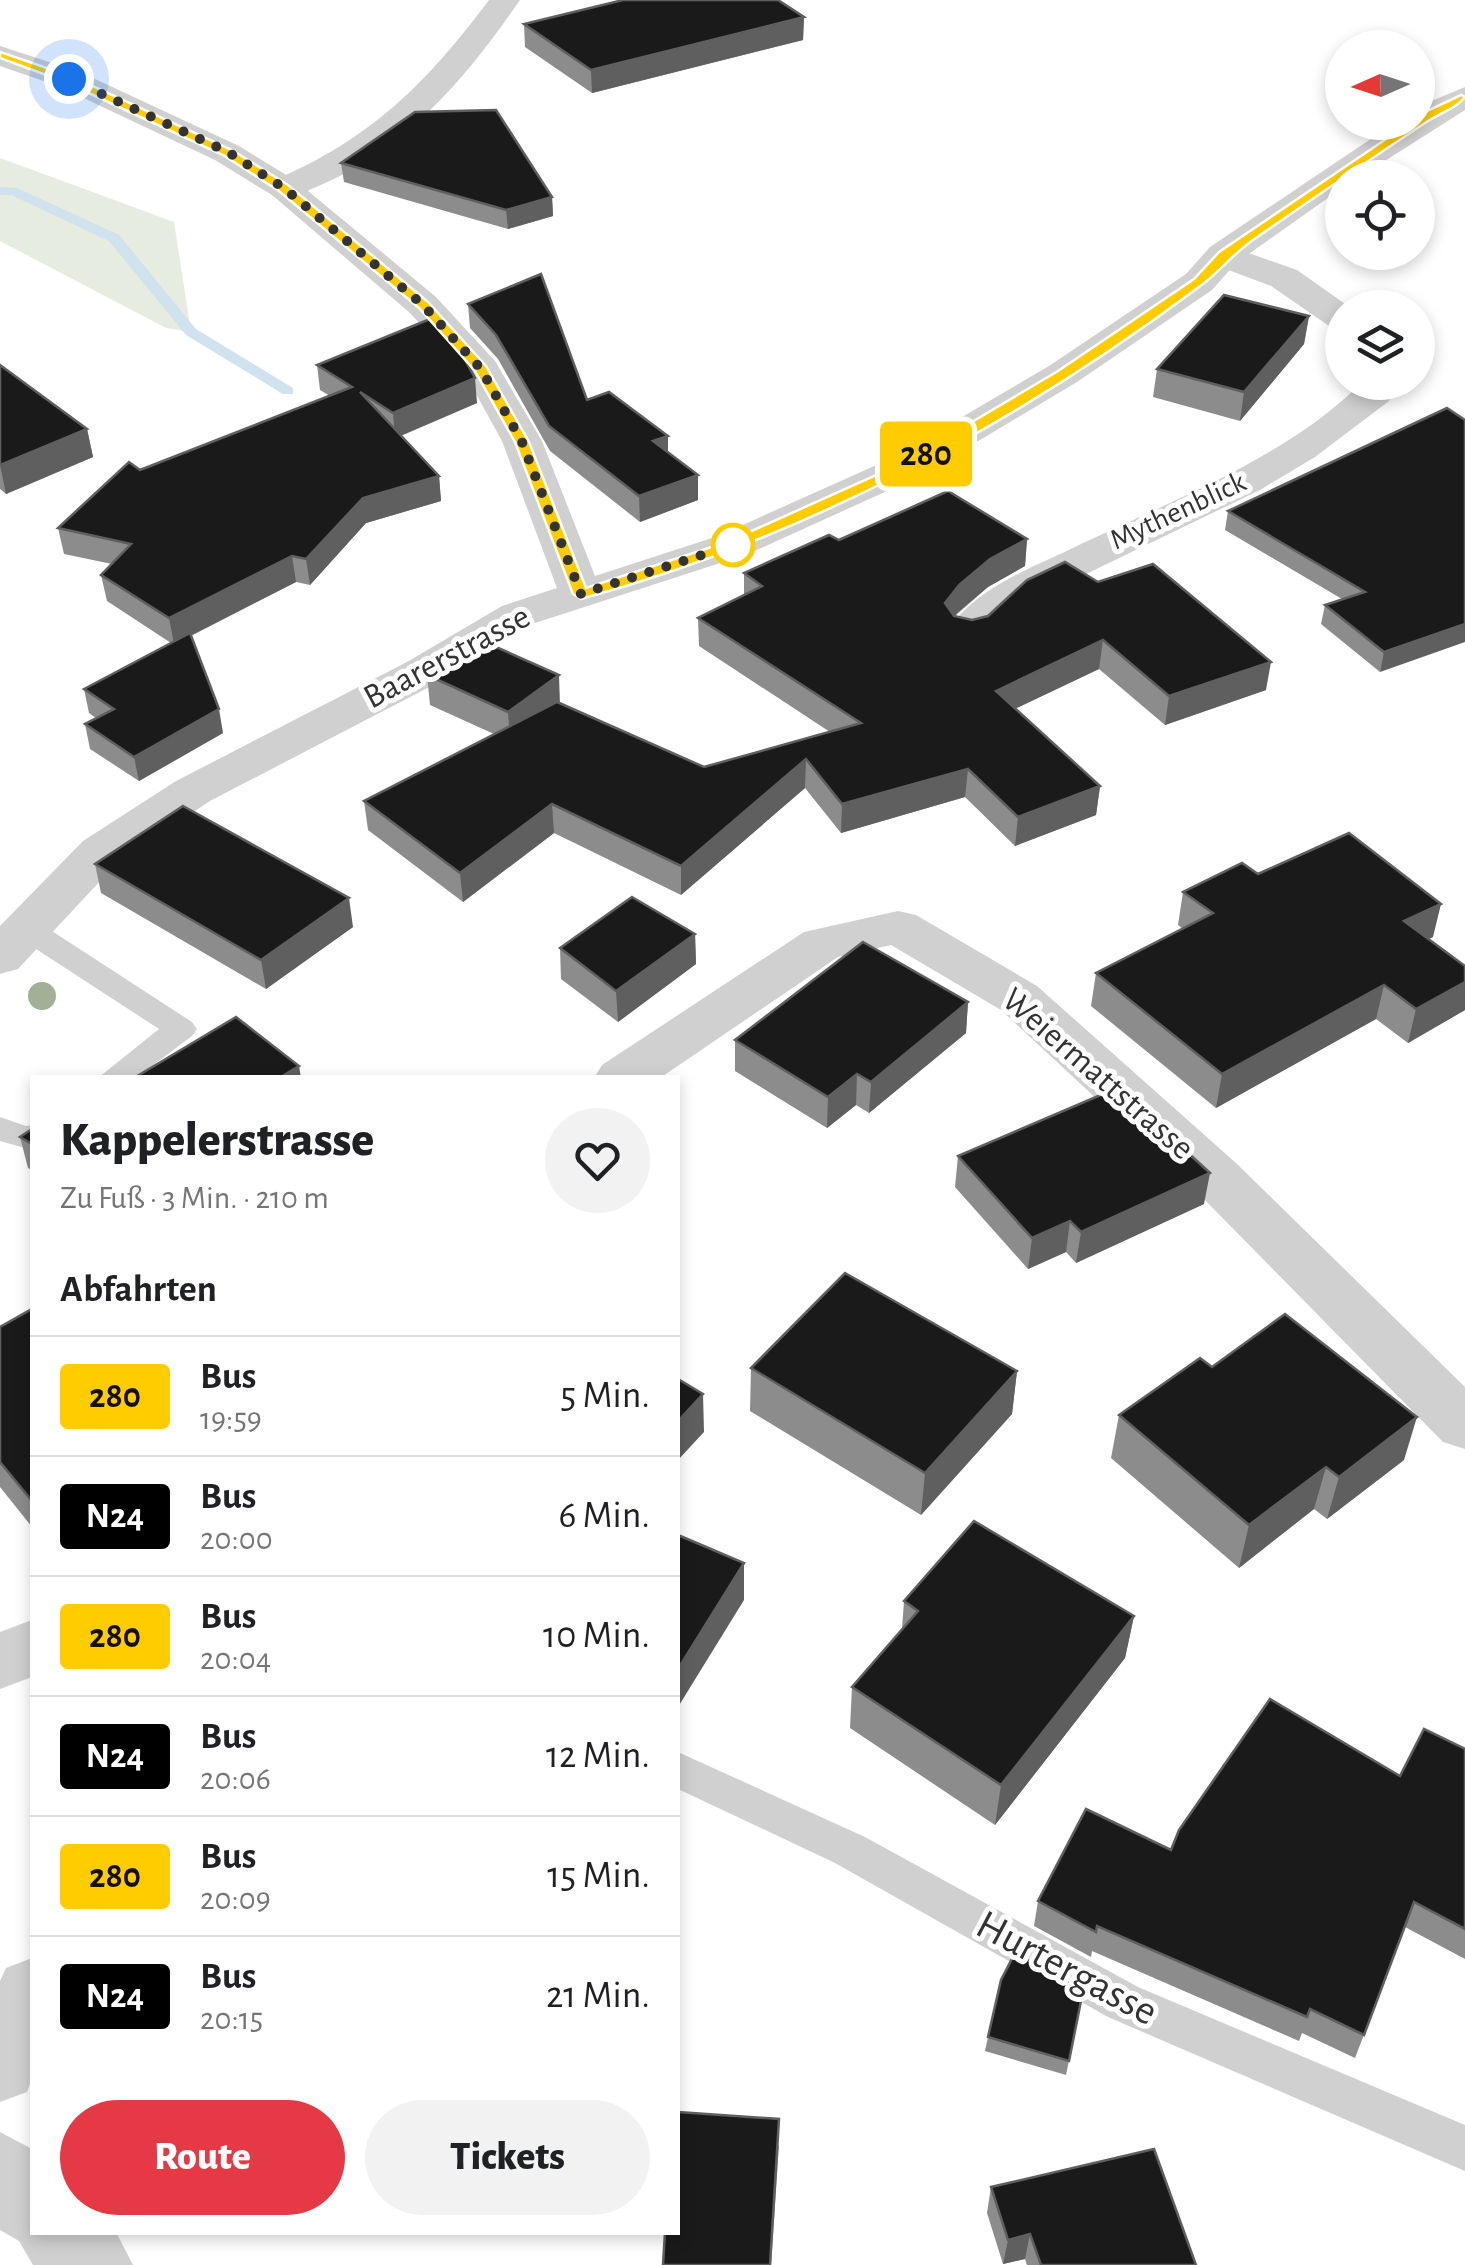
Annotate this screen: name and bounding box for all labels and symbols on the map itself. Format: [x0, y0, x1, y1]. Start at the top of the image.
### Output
north arrow [1325, 30, 1435, 140]
your location [44, 54, 94, 104]
line badge: 280 [868, 422, 984, 486]
street label: Mythenblick [1106, 466, 1251, 555]
unlabelled marker [712, 524, 754, 566]
street label: Baarerstrasse [358, 599, 536, 715]
street label: Weiermattstrasse [995, 982, 1201, 1166]
street label: Hurtergasse [970, 1903, 1164, 2033]

